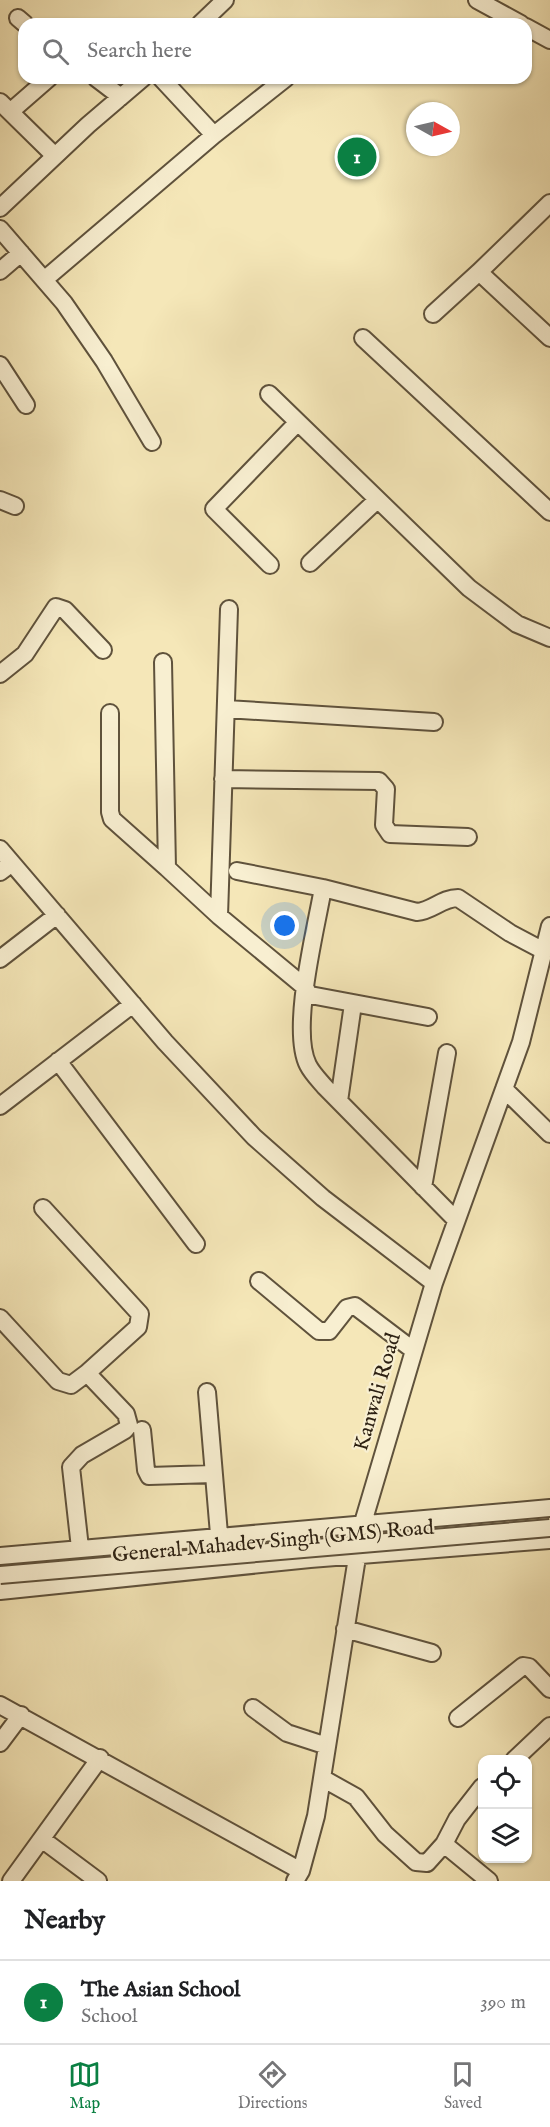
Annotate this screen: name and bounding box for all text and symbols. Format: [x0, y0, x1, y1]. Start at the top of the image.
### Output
search box [18, 18, 532, 84]
icon: search [39, 35, 72, 68]
text: Search here [87, 37, 192, 65]
north arrow [406, 102, 460, 156]
pin: 1 [338, 134, 376, 180]
your location [270, 911, 299, 940]
street label: Kanwali Road [348, 1329, 408, 1454]
street label: General Mahadev Singh (GMS) Road [111, 1514, 436, 1570]
map controls [478, 1755, 532, 1863]
button: locate [478, 1755, 532, 1809]
button: layers [478, 1809, 532, 1863]
text: Nearby [24, 1904, 105, 1937]
text: The Asian School [81, 1976, 240, 2004]
text: 1 [40, 1990, 47, 2015]
text: 390 m [480, 1990, 526, 2015]
text: School [81, 2004, 137, 2029]
tab: Map [68, 2058, 101, 2114]
tab: Directions [238, 2058, 307, 2114]
tab: Saved [444, 2058, 482, 2114]

